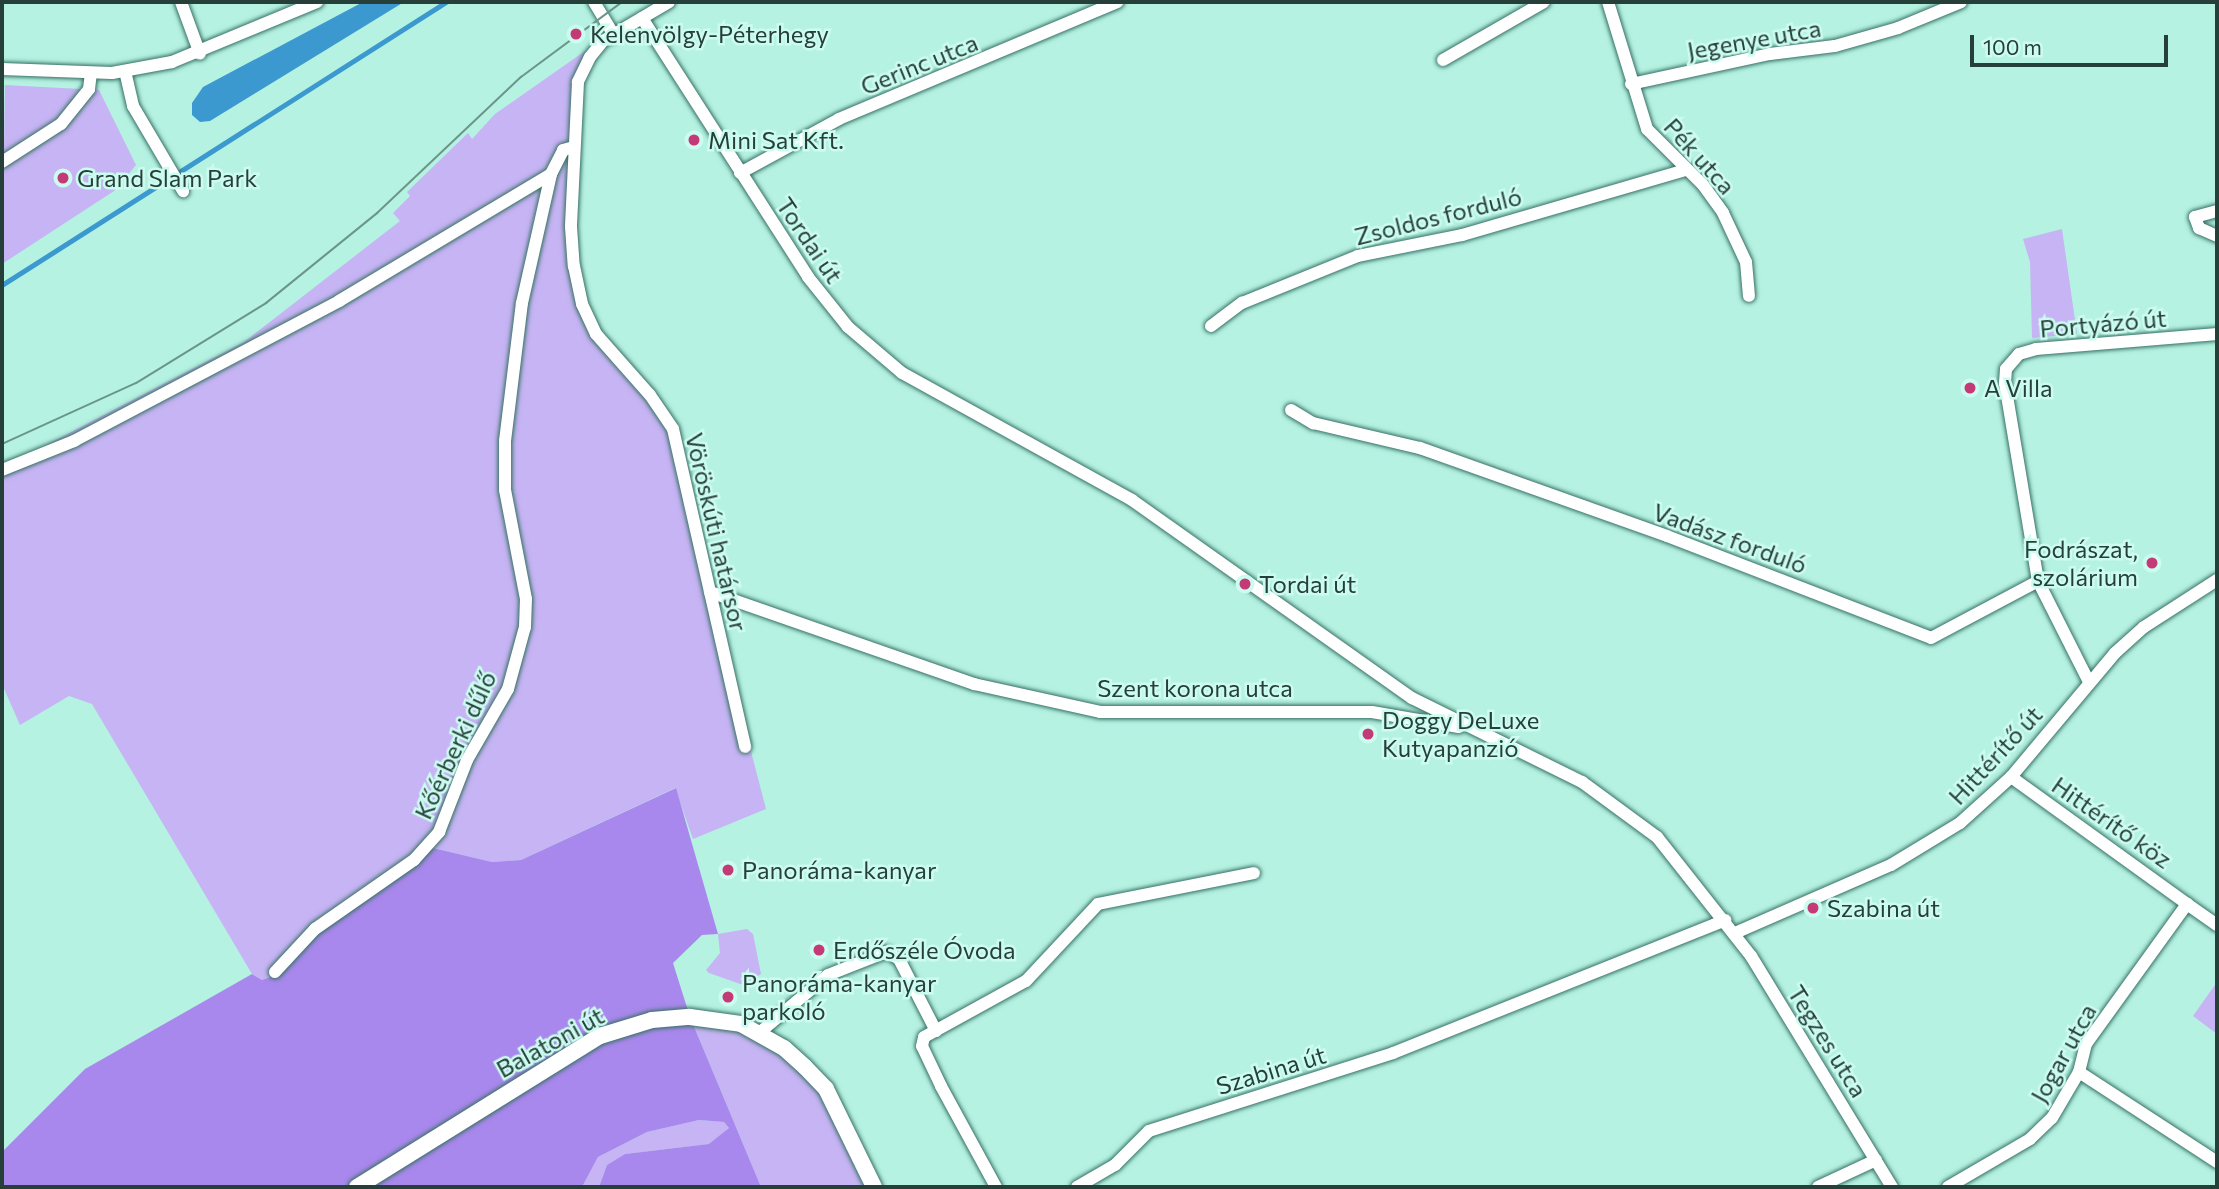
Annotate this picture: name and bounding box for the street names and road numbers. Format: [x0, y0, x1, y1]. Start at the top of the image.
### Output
street label: Jegenye utca [1685, 13, 1823, 65]
street label: Gerinc utca [856, 27, 982, 101]
street label: Pék utca [1658, 112, 1742, 200]
street label: Zsoldos forduló [1352, 181, 1524, 251]
street label: Tordai út [771, 192, 849, 288]
street label: Portyázó út [2038, 303, 2168, 343]
street label: Vöröskúti határsor [680, 430, 754, 634]
street label: Vadász forduló [1649, 497, 1811, 579]
street label: Kőérberki dűlő [408, 667, 502, 823]
street label: Szent korona utca [1097, 674, 1293, 702]
street label: Hittérítő út [1942, 700, 2048, 810]
street label: Hittérítő köz [2047, 770, 2177, 874]
street label: Tegzes utca [1782, 980, 1874, 1102]
street label: Jogar utca [2024, 999, 2102, 1107]
street label: Balatoni út [491, 1001, 609, 1083]
street label: Szabina út [1213, 1040, 1329, 1100]

